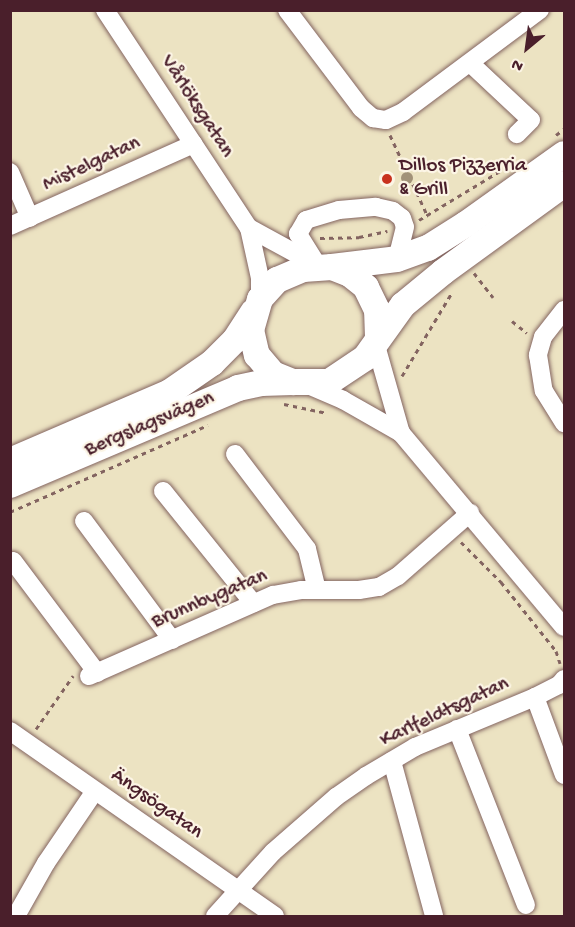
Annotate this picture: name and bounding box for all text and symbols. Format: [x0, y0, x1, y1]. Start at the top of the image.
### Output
north arrow [497, 18, 557, 78]
street label: Vårlöksgatan [154, 51, 238, 163]
text: N [509, 53, 527, 75]
street label: Mistelgatan [39, 131, 145, 199]
place label: Dillos Pizzerria & Grill [399, 154, 527, 204]
marker: Dillos Pizzerria & Grill [380, 172, 394, 186]
street label: Bergslagsvägen [81, 386, 219, 464]
street label: Brunnbygatan [148, 564, 272, 636]
street label: Karlfeldtsgatan [376, 672, 514, 754]
street label: Ängsögatan [105, 764, 207, 846]

